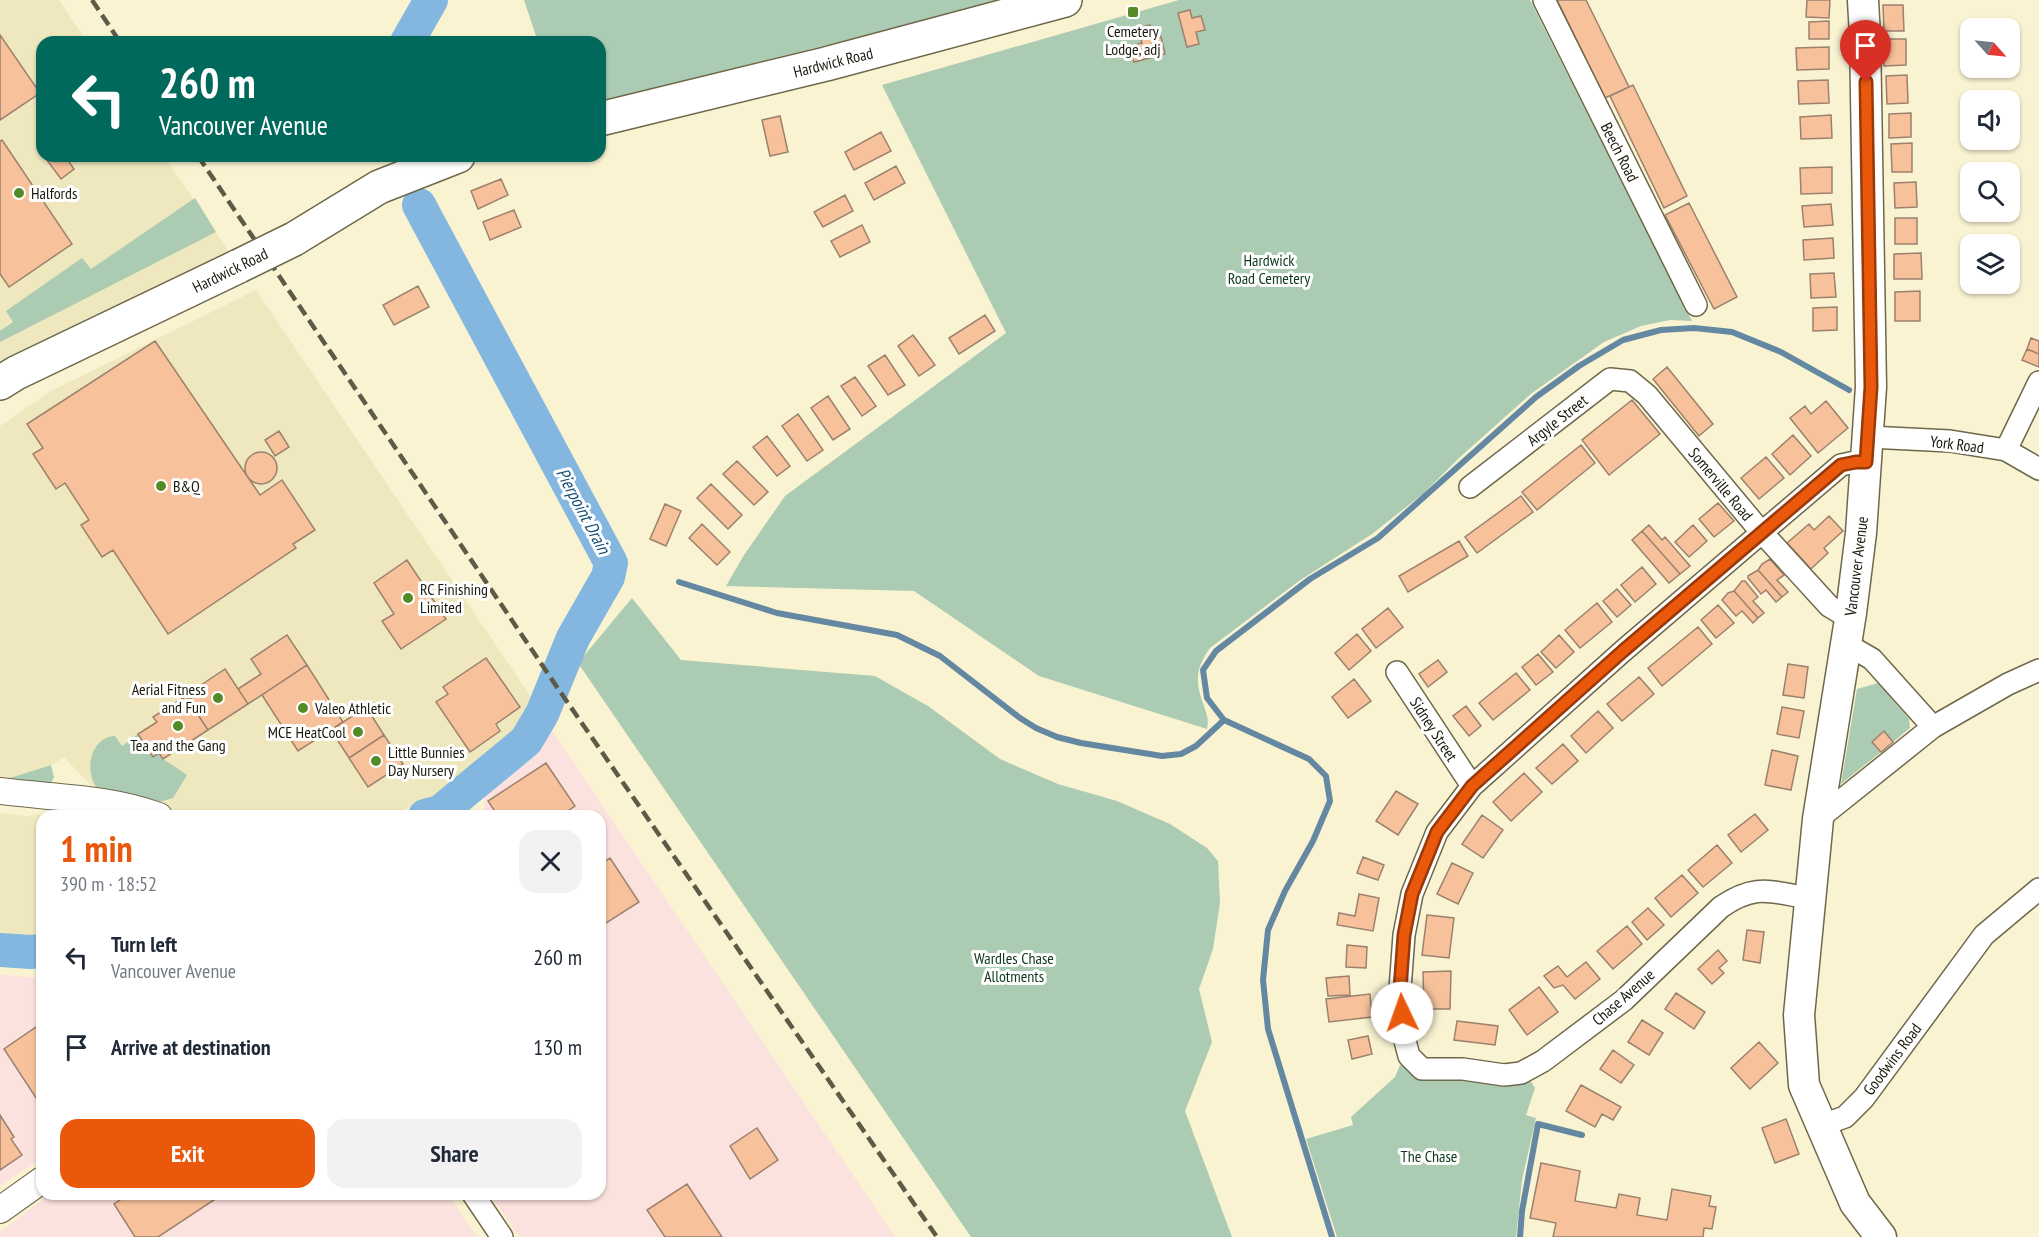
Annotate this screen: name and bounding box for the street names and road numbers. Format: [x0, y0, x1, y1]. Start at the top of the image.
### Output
street label: Hardwick Road [791, 42, 875, 82]
street label: Beech Road [1597, 119, 1643, 185]
street label: Hardwick Road [189, 243, 271, 297]
street label: Argyle Street [1523, 390, 1592, 450]
street label: York Road [1929, 431, 1985, 457]
street label: Somerville Road [1685, 443, 1758, 525]
street label: Vancouver Avenue [1840, 515, 1872, 618]
street label: Sidney Street [1406, 693, 1462, 765]
street label: Chase Avenue [1588, 964, 1658, 1030]
street label: Goodwins Road [1859, 1019, 1926, 1099]

